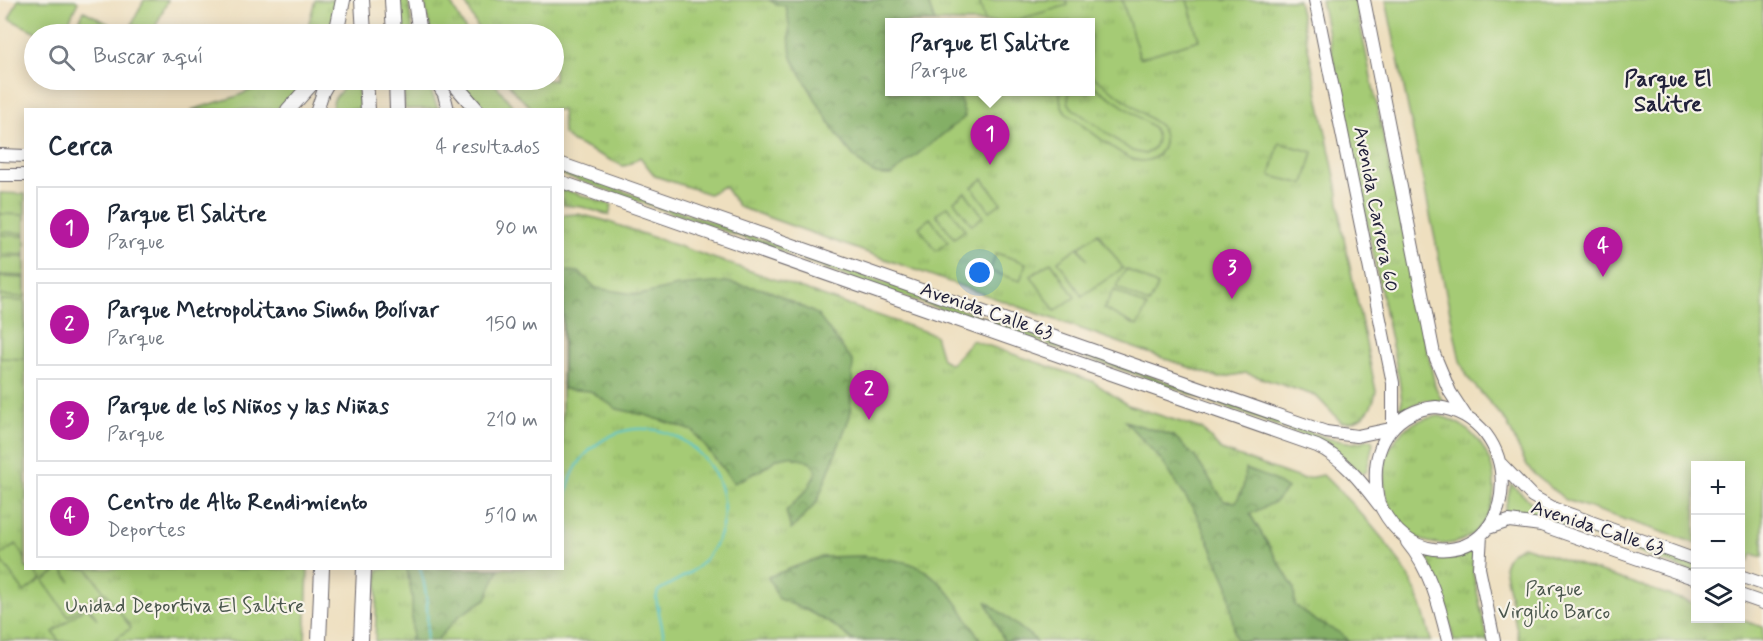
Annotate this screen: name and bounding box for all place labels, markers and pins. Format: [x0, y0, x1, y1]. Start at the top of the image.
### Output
pin: 1 [970, 116, 1010, 165]
pin: 4 [1584, 228, 1622, 277]
pin: 3 [1212, 250, 1252, 299]
pin: 2 [850, 370, 888, 420]

